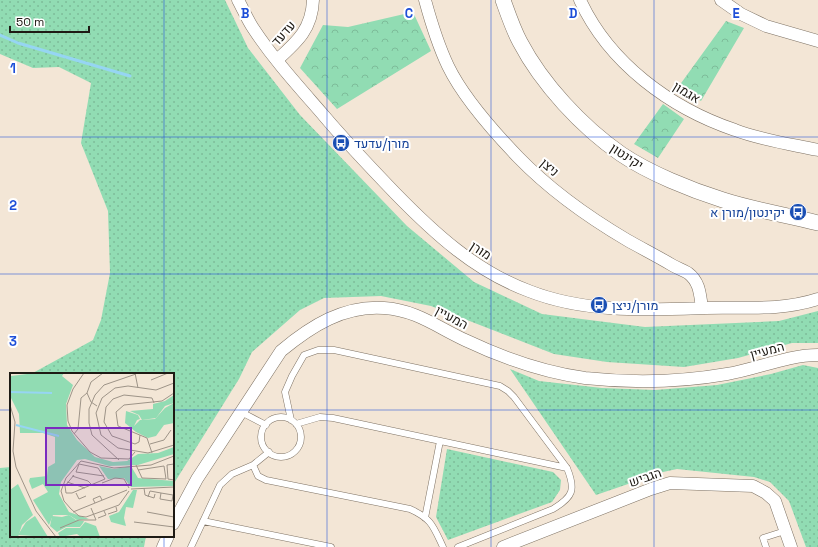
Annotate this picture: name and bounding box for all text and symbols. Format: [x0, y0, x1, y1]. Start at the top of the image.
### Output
text: B [241, 5, 250, 22]
text: C [405, 5, 413, 22]
text: D [569, 5, 578, 22]
text: E [732, 5, 740, 22]
scale bar [10, 8, 89, 34]
text: 50 m [16, 14, 44, 30]
street label: עדעד [267, 17, 299, 50]
text: 1 [10, 60, 16, 77]
street label: אגמון [670, 78, 704, 107]
bus stop icon: מורן/עדעד [331, 133, 351, 153]
place label: מורן/עדעד [354, 135, 410, 152]
street label: יקינטון [607, 139, 647, 173]
street label: ניצן [537, 155, 563, 180]
text: 2 [9, 197, 17, 214]
bus stop icon: יקינטון/מורן א [788, 202, 808, 222]
place label: יקינטון/מורן א [710, 204, 785, 221]
street label: מורן [467, 237, 495, 264]
bus stop icon: מורן/ניצן [589, 295, 609, 315]
place label: מורן/ניצן [612, 297, 658, 314]
street label: המעיין [432, 302, 471, 333]
text: 3 [9, 333, 17, 350]
street label: המעיין [748, 338, 786, 363]
inset map [10, 373, 174, 537]
street label: הגביש [626, 464, 664, 491]

